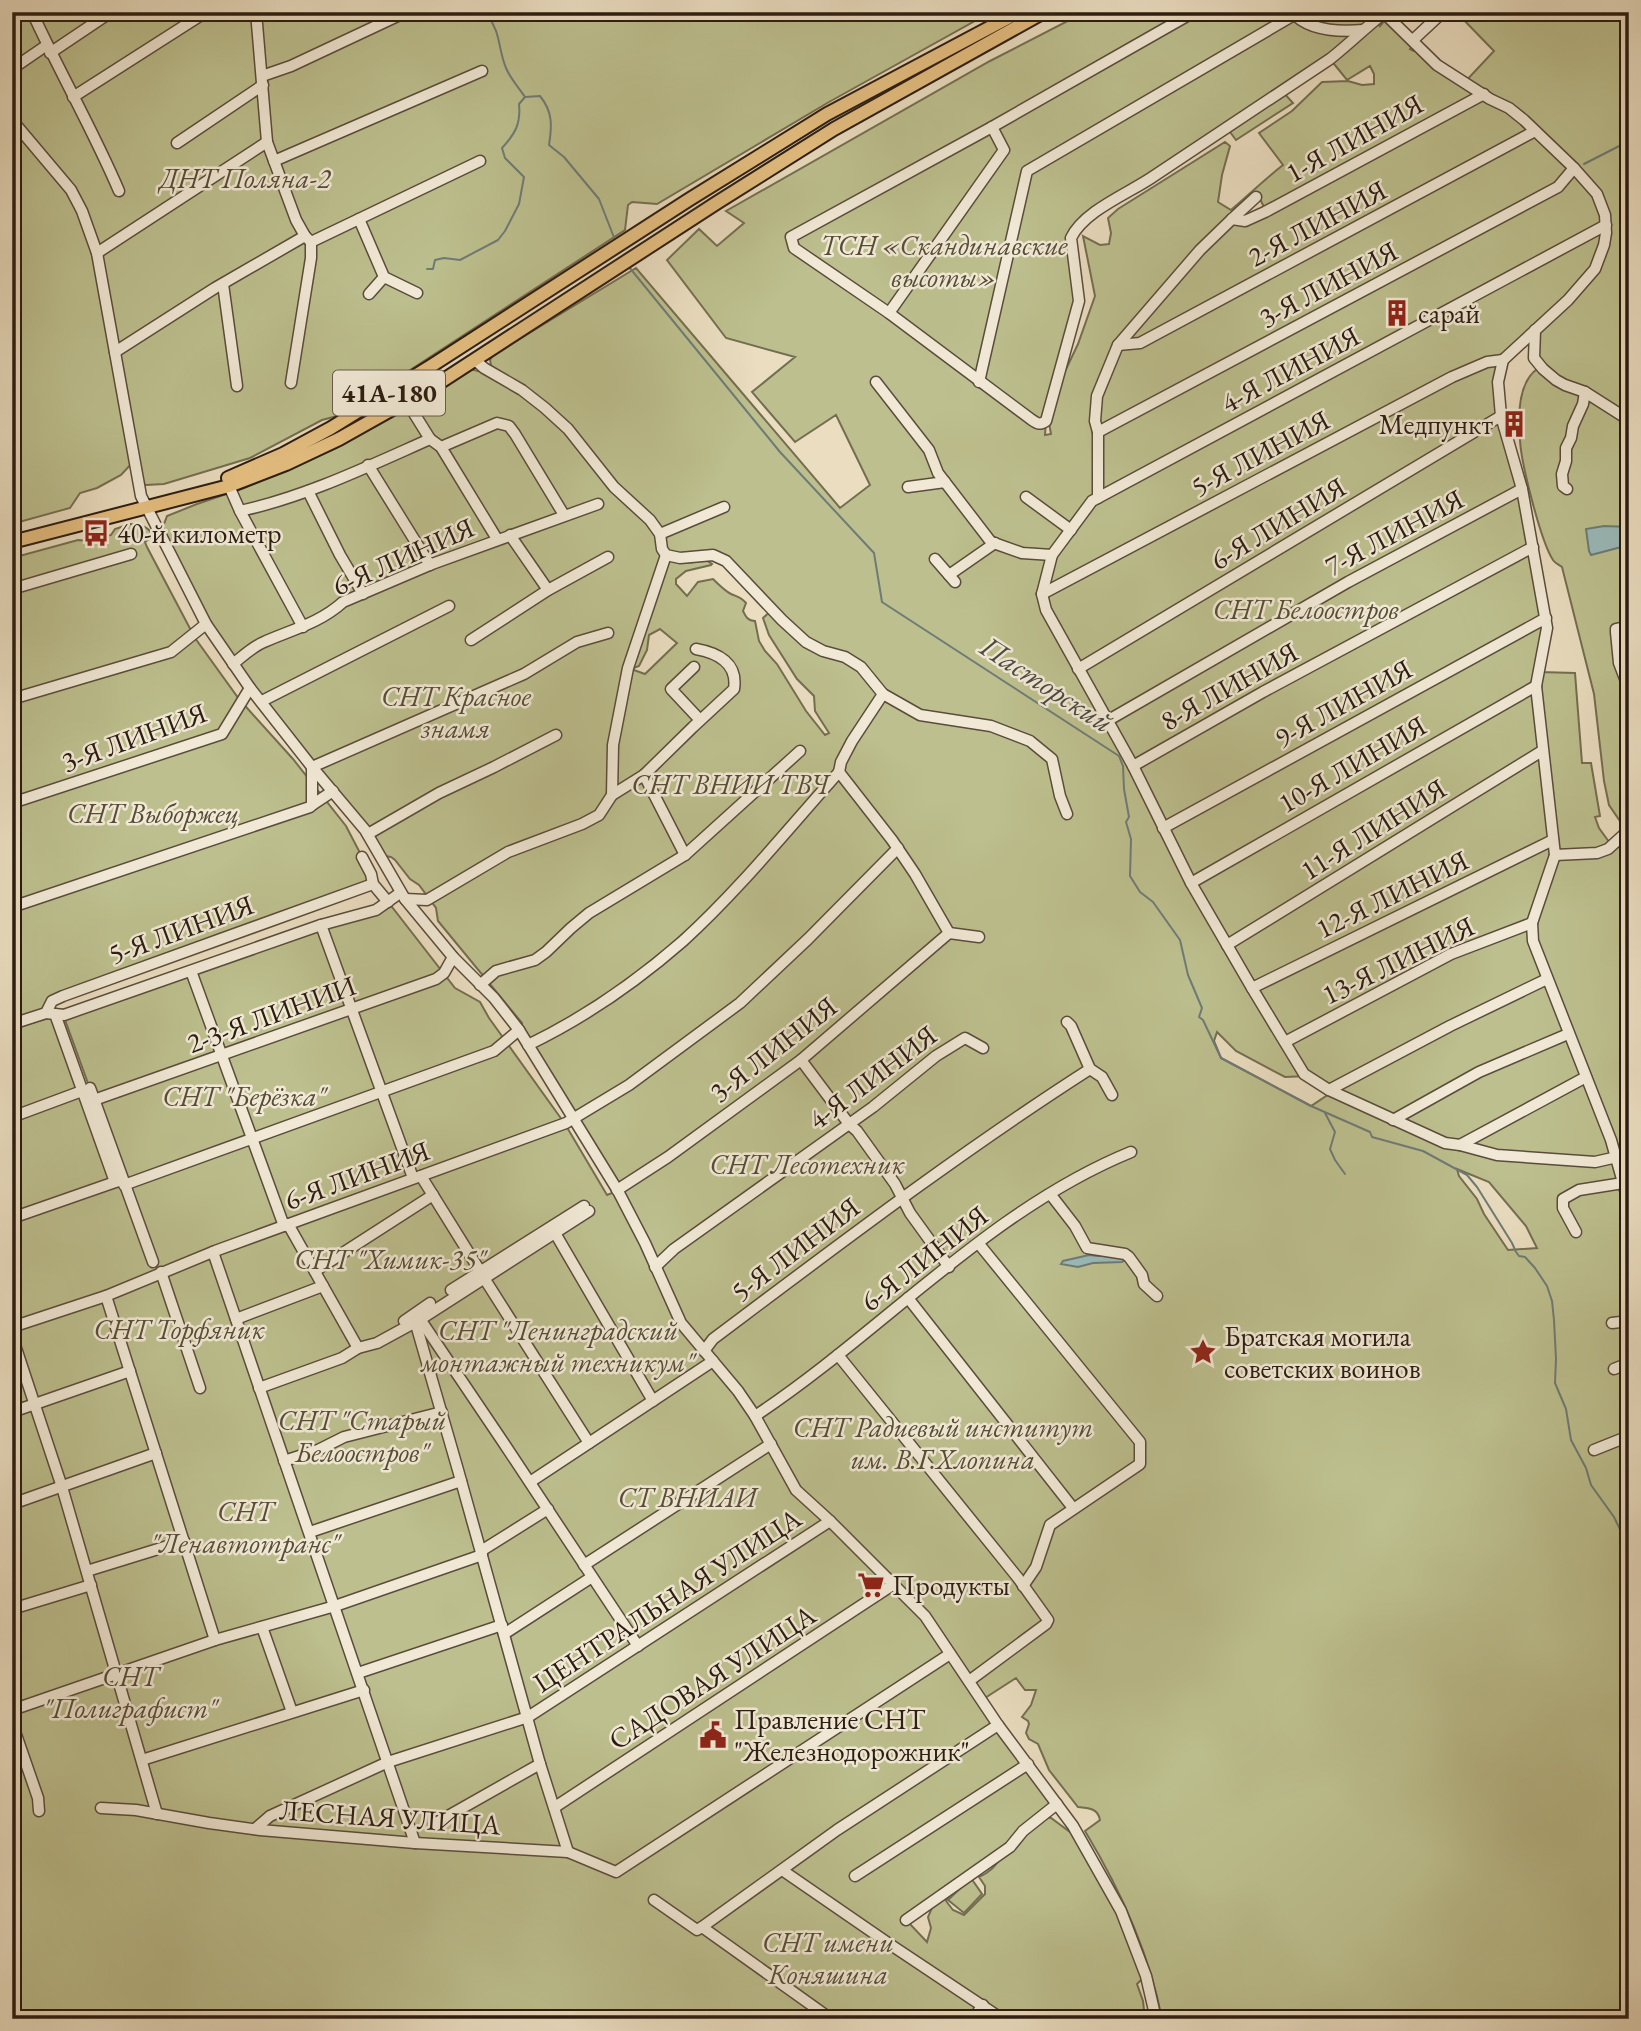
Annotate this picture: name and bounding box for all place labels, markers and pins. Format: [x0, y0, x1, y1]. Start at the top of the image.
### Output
place label: сарай [1418, 295, 1480, 331]
building icon: сарай [1382, 298, 1412, 328]
place label: Медпункт [1379, 406, 1494, 442]
building icon: Медпункт [1499, 409, 1529, 439]
place label: 40-й километр [117, 515, 282, 551]
bus stop icon: 40-й километр [81, 518, 111, 548]
place label: Братская могила советских воинов [1224, 1318, 1421, 1386]
place icon: Братская могила советских воинов [1188, 1337, 1218, 1367]
place label: Продукты [892, 1567, 1010, 1603]
supermarket icon: Продукты [856, 1570, 886, 1600]
place label: Правление СНТ "Железнодорожник" [734, 1701, 970, 1769]
public building icon: Правление СНТ "Железнодорожник" [698, 1720, 728, 1750]

